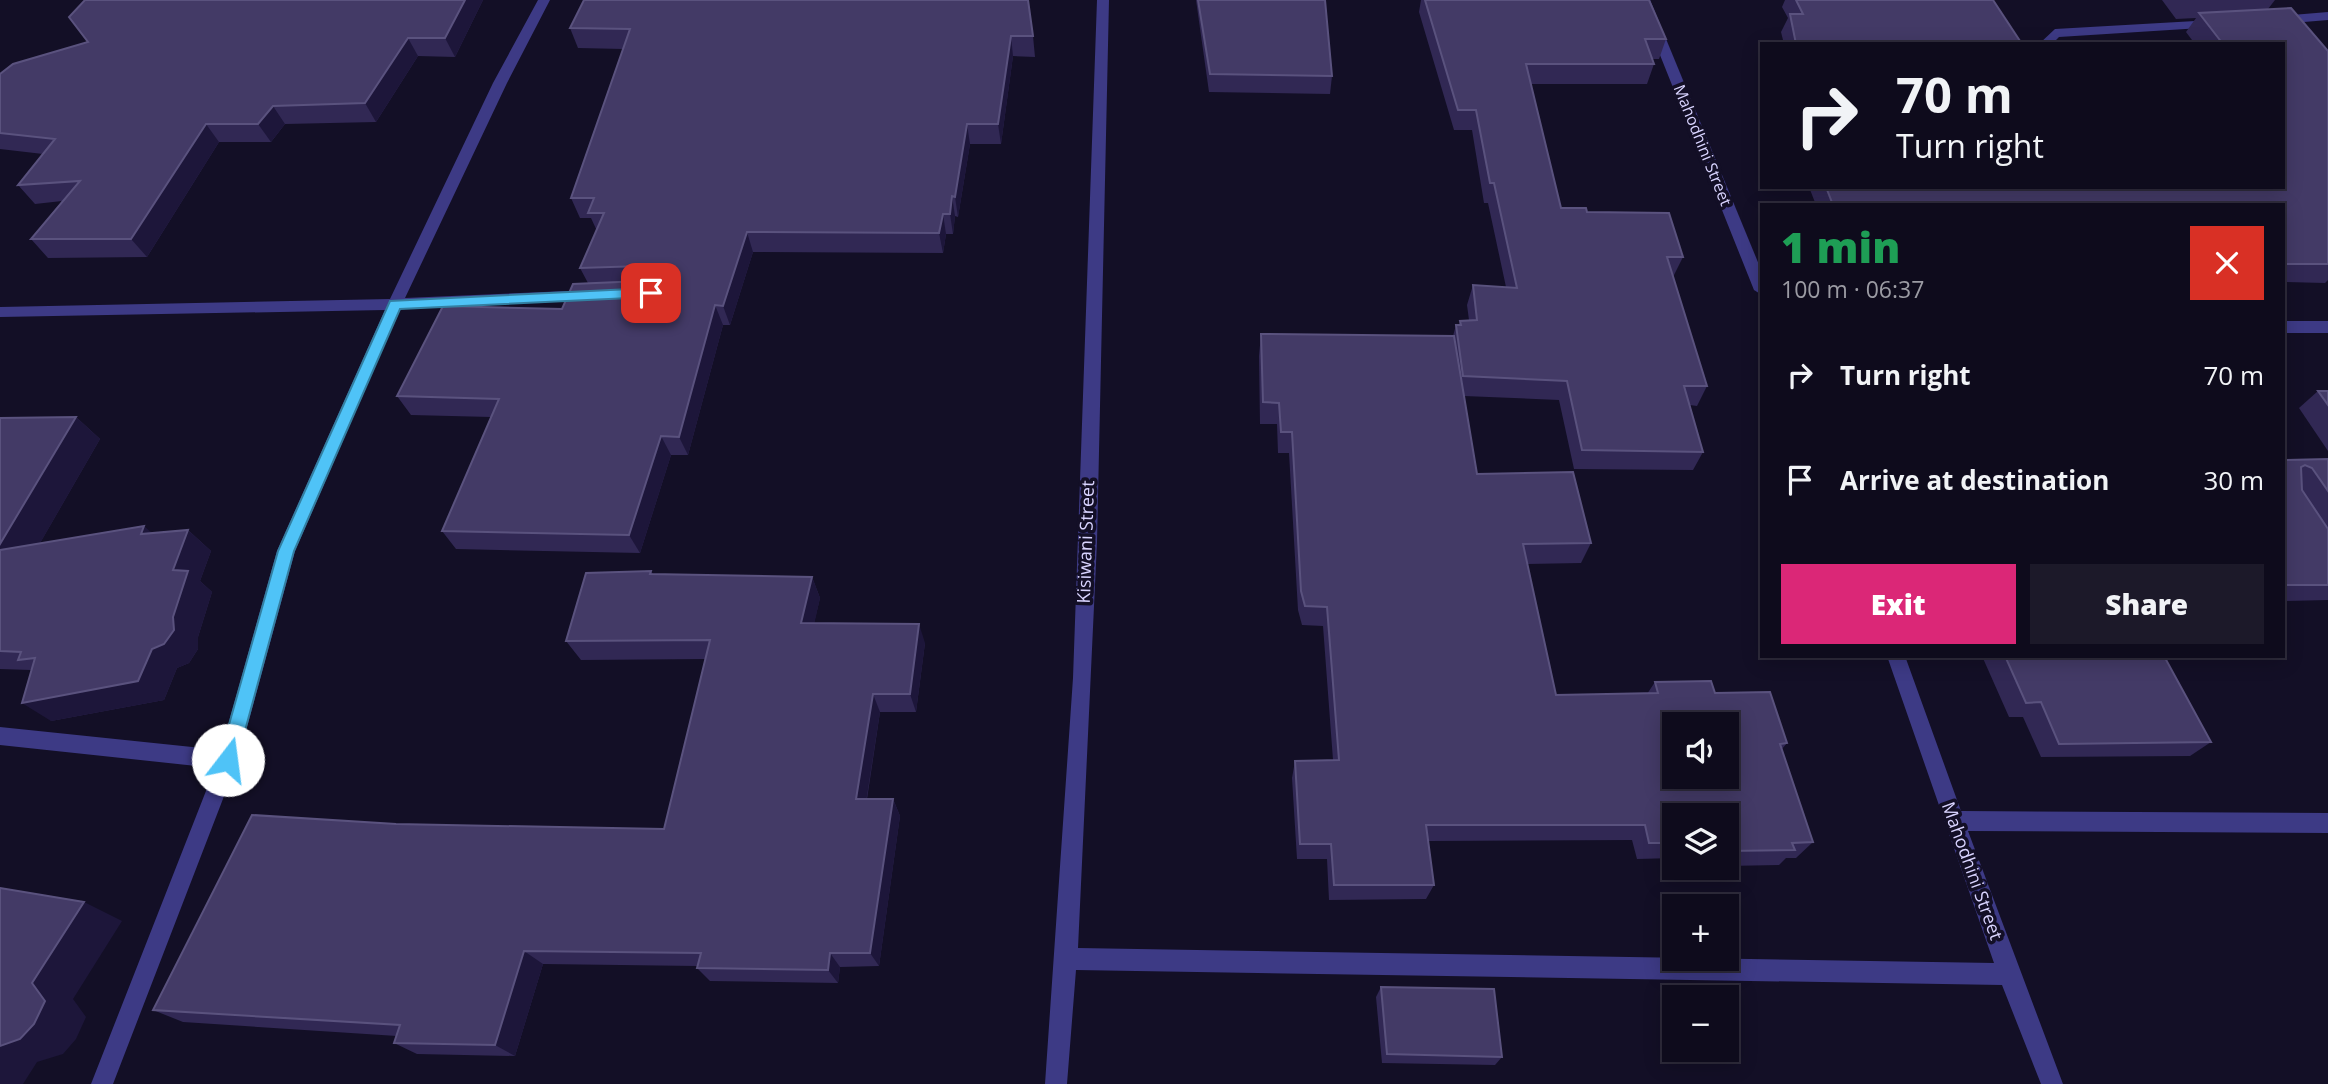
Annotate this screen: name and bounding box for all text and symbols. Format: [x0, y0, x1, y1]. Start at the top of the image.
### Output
text: 70 m [1896, 61, 2013, 127]
icon: right [1781, 70, 1872, 161]
street label: Mahodhini Street [1669, 81, 1737, 209]
text: Turn right [1896, 124, 2044, 167]
text: 1 min [1781, 218, 1900, 275]
button: close [2190, 226, 2264, 300]
pin [621, 263, 681, 323]
text: 100 m · 06:37 [1781, 273, 1924, 305]
icon: arrive [632, 274, 670, 312]
icon: right [1781, 356, 1819, 394]
text: Turn right [1840, 357, 1971, 393]
text: 70 m [2203, 357, 2264, 393]
icon: arrive [1781, 461, 1819, 499]
text: Arrive at destination [1840, 462, 2109, 498]
text: 30 m [2203, 462, 2264, 498]
street label: Kisiwani Street [1071, 480, 1099, 604]
button: Exit [1781, 564, 2016, 644]
button: Share [2030, 564, 2264, 644]
map controls [1662, 712, 1739, 1062]
button: sound [1662, 712, 1739, 789]
position arrow [191, 723, 265, 797]
street label: Mahodhini Street [1937, 798, 2009, 943]
button: layers [1662, 803, 1739, 880]
button: + [1662, 894, 1739, 971]
button: − [1662, 985, 1739, 1062]

